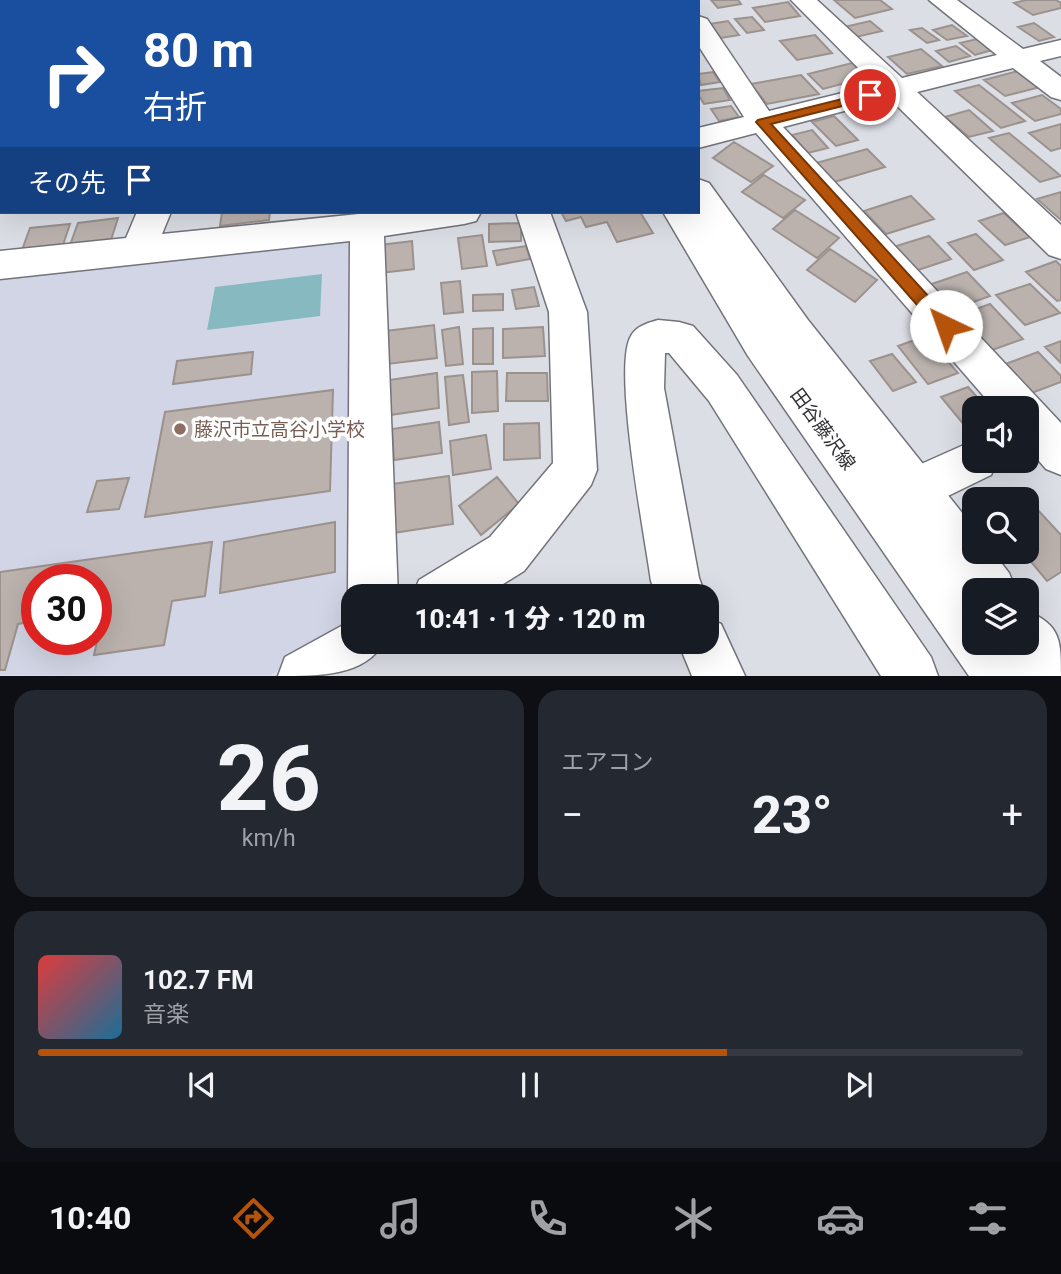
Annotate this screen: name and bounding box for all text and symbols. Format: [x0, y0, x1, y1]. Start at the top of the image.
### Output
text: 80 m [143, 22, 254, 79]
icon: right [28, 28, 119, 119]
pin [840, 65, 900, 125]
icon: arrive [851, 76, 889, 114]
text: 右折 [143, 88, 207, 126]
icon: arrive [120, 161, 158, 199]
text: その先 [28, 168, 106, 198]
position arrow [909, 289, 983, 363]
street label: 田谷藤沢線 [786, 384, 860, 474]
map controls [962, 396, 1039, 655]
button: sound [962, 396, 1039, 473]
place label: 藤沢市立高谷小学校 [194, 418, 365, 441]
marker: 藤沢市立高谷小学校 [172, 421, 188, 437]
button: search [962, 487, 1039, 564]
speed limit sign: 30 [21, 564, 112, 655]
button: layers [962, 578, 1039, 655]
text: 10:41 · 1 分 · 120 m [414, 604, 646, 634]
text: 26 [217, 726, 321, 832]
text: エアコン [562, 749, 654, 776]
text: 23° [752, 785, 833, 846]
text: − [562, 793, 583, 837]
text: + [1001, 793, 1023, 837]
text: km/h [242, 825, 296, 852]
text: 102.7 FM [143, 965, 254, 995]
text: 音楽 [143, 1001, 189, 1028]
icon: previous [183, 1066, 221, 1104]
icon: pause [511, 1066, 549, 1104]
icon: next [840, 1066, 878, 1104]
icon: directions [229, 1194, 278, 1243]
icon: music [376, 1194, 425, 1243]
icon: phone [523, 1194, 572, 1243]
icon: climate [669, 1194, 718, 1243]
icon: car [816, 1194, 865, 1243]
icon: filters [963, 1194, 1012, 1243]
text: 10:40 [49, 1199, 131, 1237]

